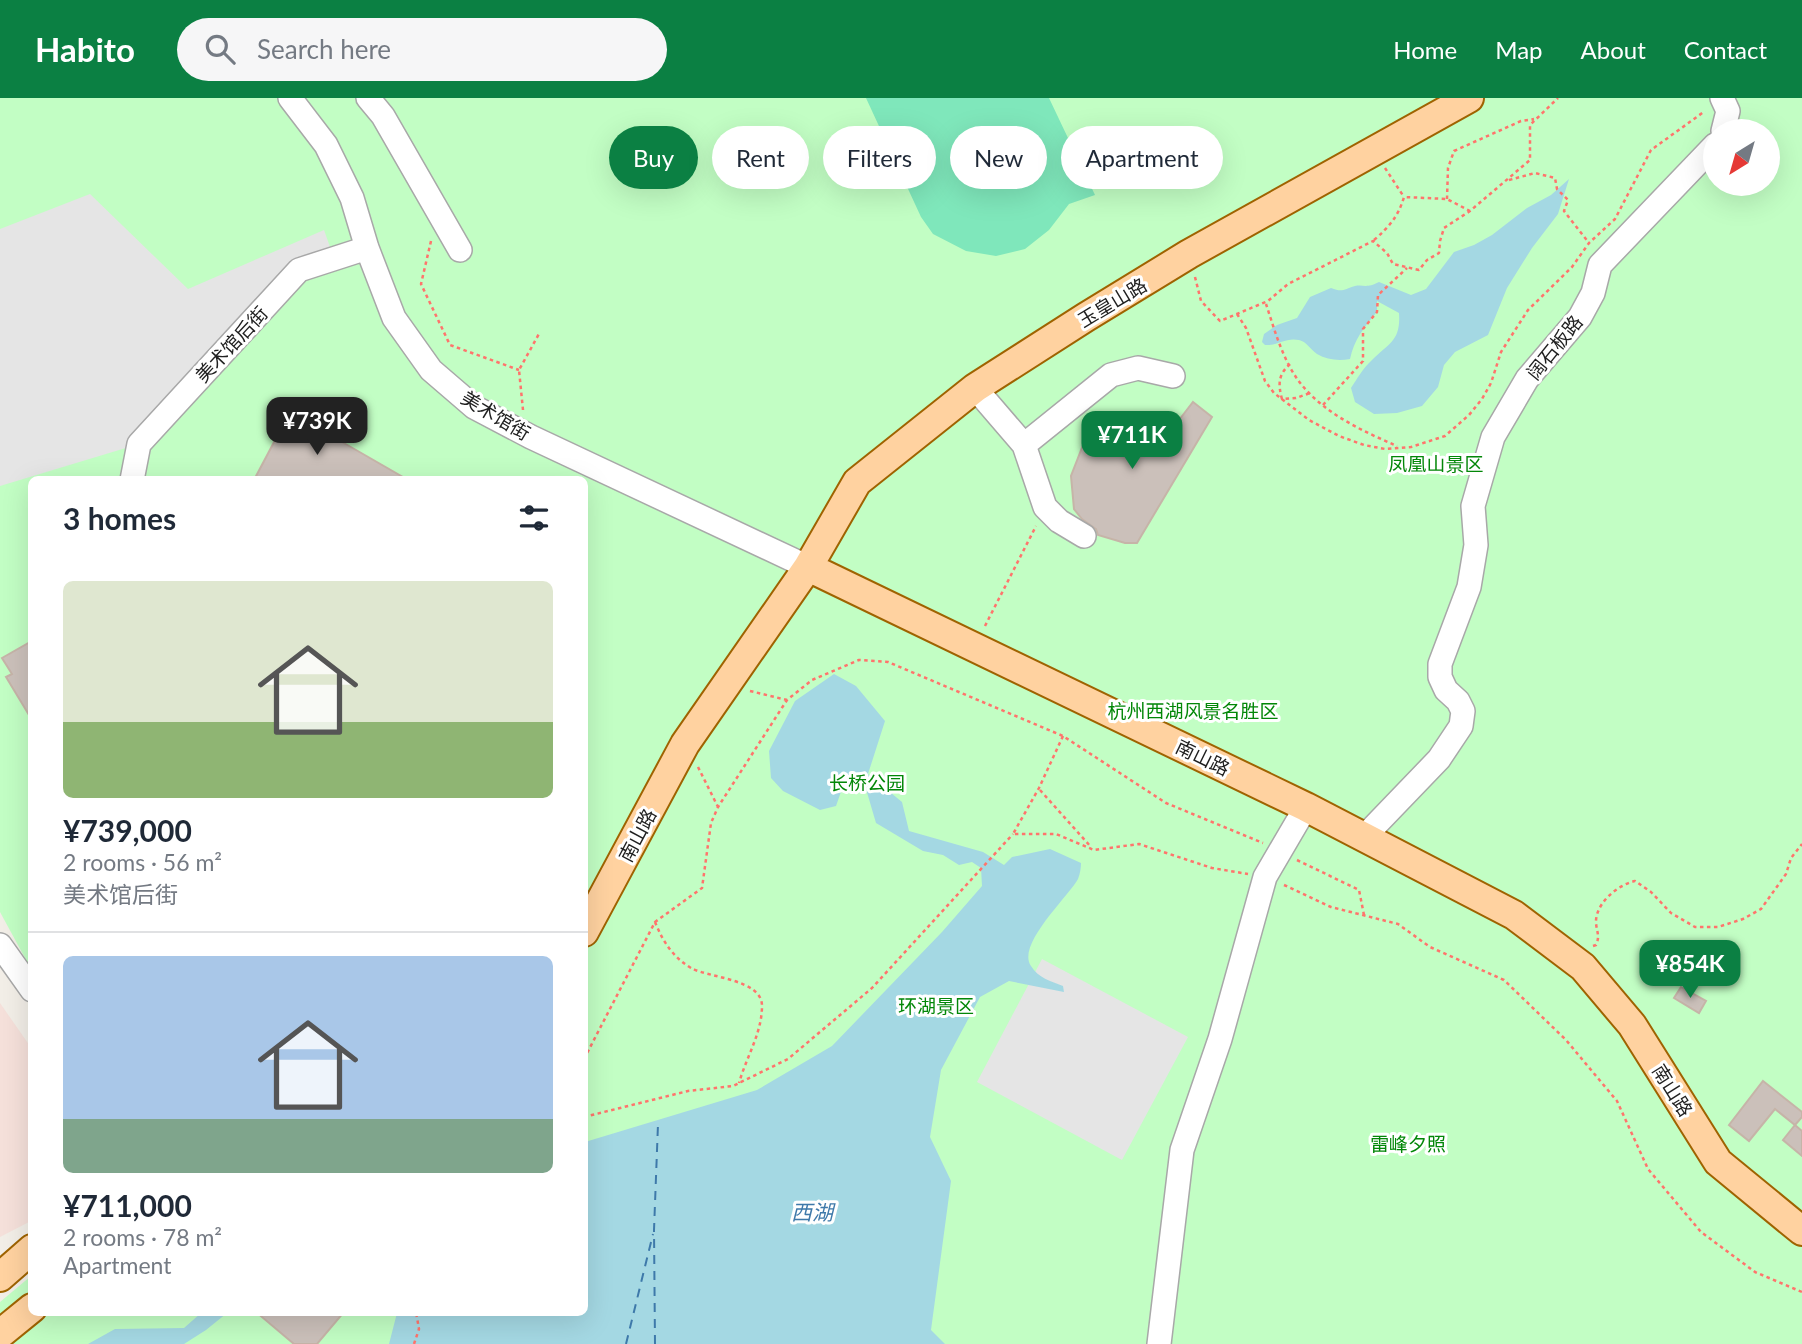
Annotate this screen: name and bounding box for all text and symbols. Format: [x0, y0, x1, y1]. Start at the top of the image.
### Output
search box [177, 18, 667, 81]
text: Habito [35, 29, 135, 69]
icon: search [201, 30, 239, 68]
text: Search here [257, 33, 391, 65]
text: Home [1393, 35, 1457, 64]
text: Map [1495, 35, 1543, 64]
text: About [1581, 35, 1646, 64]
text: Contact [1684, 35, 1767, 64]
north arrow [1703, 119, 1780, 196]
map controls [1703, 119, 1780, 196]
chip: Buy [609, 126, 698, 189]
chip: Rent [712, 126, 809, 189]
chip: Filters [823, 126, 936, 189]
chip: New [950, 126, 1047, 189]
chip: Apartment [1061, 126, 1223, 189]
street label: 玉皇山路 [1073, 273, 1151, 331]
street label: 美术馆后街 [190, 301, 272, 387]
street label: 阔石板路 [1521, 310, 1587, 384]
street label: 美术馆街 [457, 386, 535, 444]
pin: ¥739K [268, 398, 366, 457]
text: ¥739K [282, 406, 352, 434]
pin: ¥711K [1083, 412, 1181, 471]
text: ¥711K [1097, 420, 1167, 448]
park label: 凤凰山景区 [1388, 452, 1484, 475]
icon: filters [515, 499, 553, 537]
text: 3 homes [63, 500, 176, 536]
icon: home [245, 627, 371, 753]
park label: 杭州西湖风景名胜区 [1107, 699, 1279, 722]
street label: 南山路 [1172, 734, 1234, 780]
park label: 长桥公园 [829, 771, 905, 794]
street label: 南山路 [613, 804, 661, 866]
text: ¥739,000 [63, 812, 192, 848]
text: 2 rooms · 56 m² [63, 848, 222, 876]
text: 美术馆后街 [63, 880, 178, 908]
pin: ¥854K [1641, 940, 1739, 1000]
text: ¥854K [1655, 949, 1725, 977]
park label: 环湖景区 [898, 994, 974, 1017]
icon: home [245, 1002, 371, 1128]
street label: 南山路 [1648, 1060, 1698, 1120]
park label: 雷峰夕照 [1370, 1132, 1446, 1155]
text: ¥711,000 [63, 1187, 192, 1223]
water label: 西湖 [791, 1199, 836, 1224]
text: 2 rooms · 78 m² [63, 1223, 222, 1251]
text: Apartment [63, 1251, 171, 1279]

